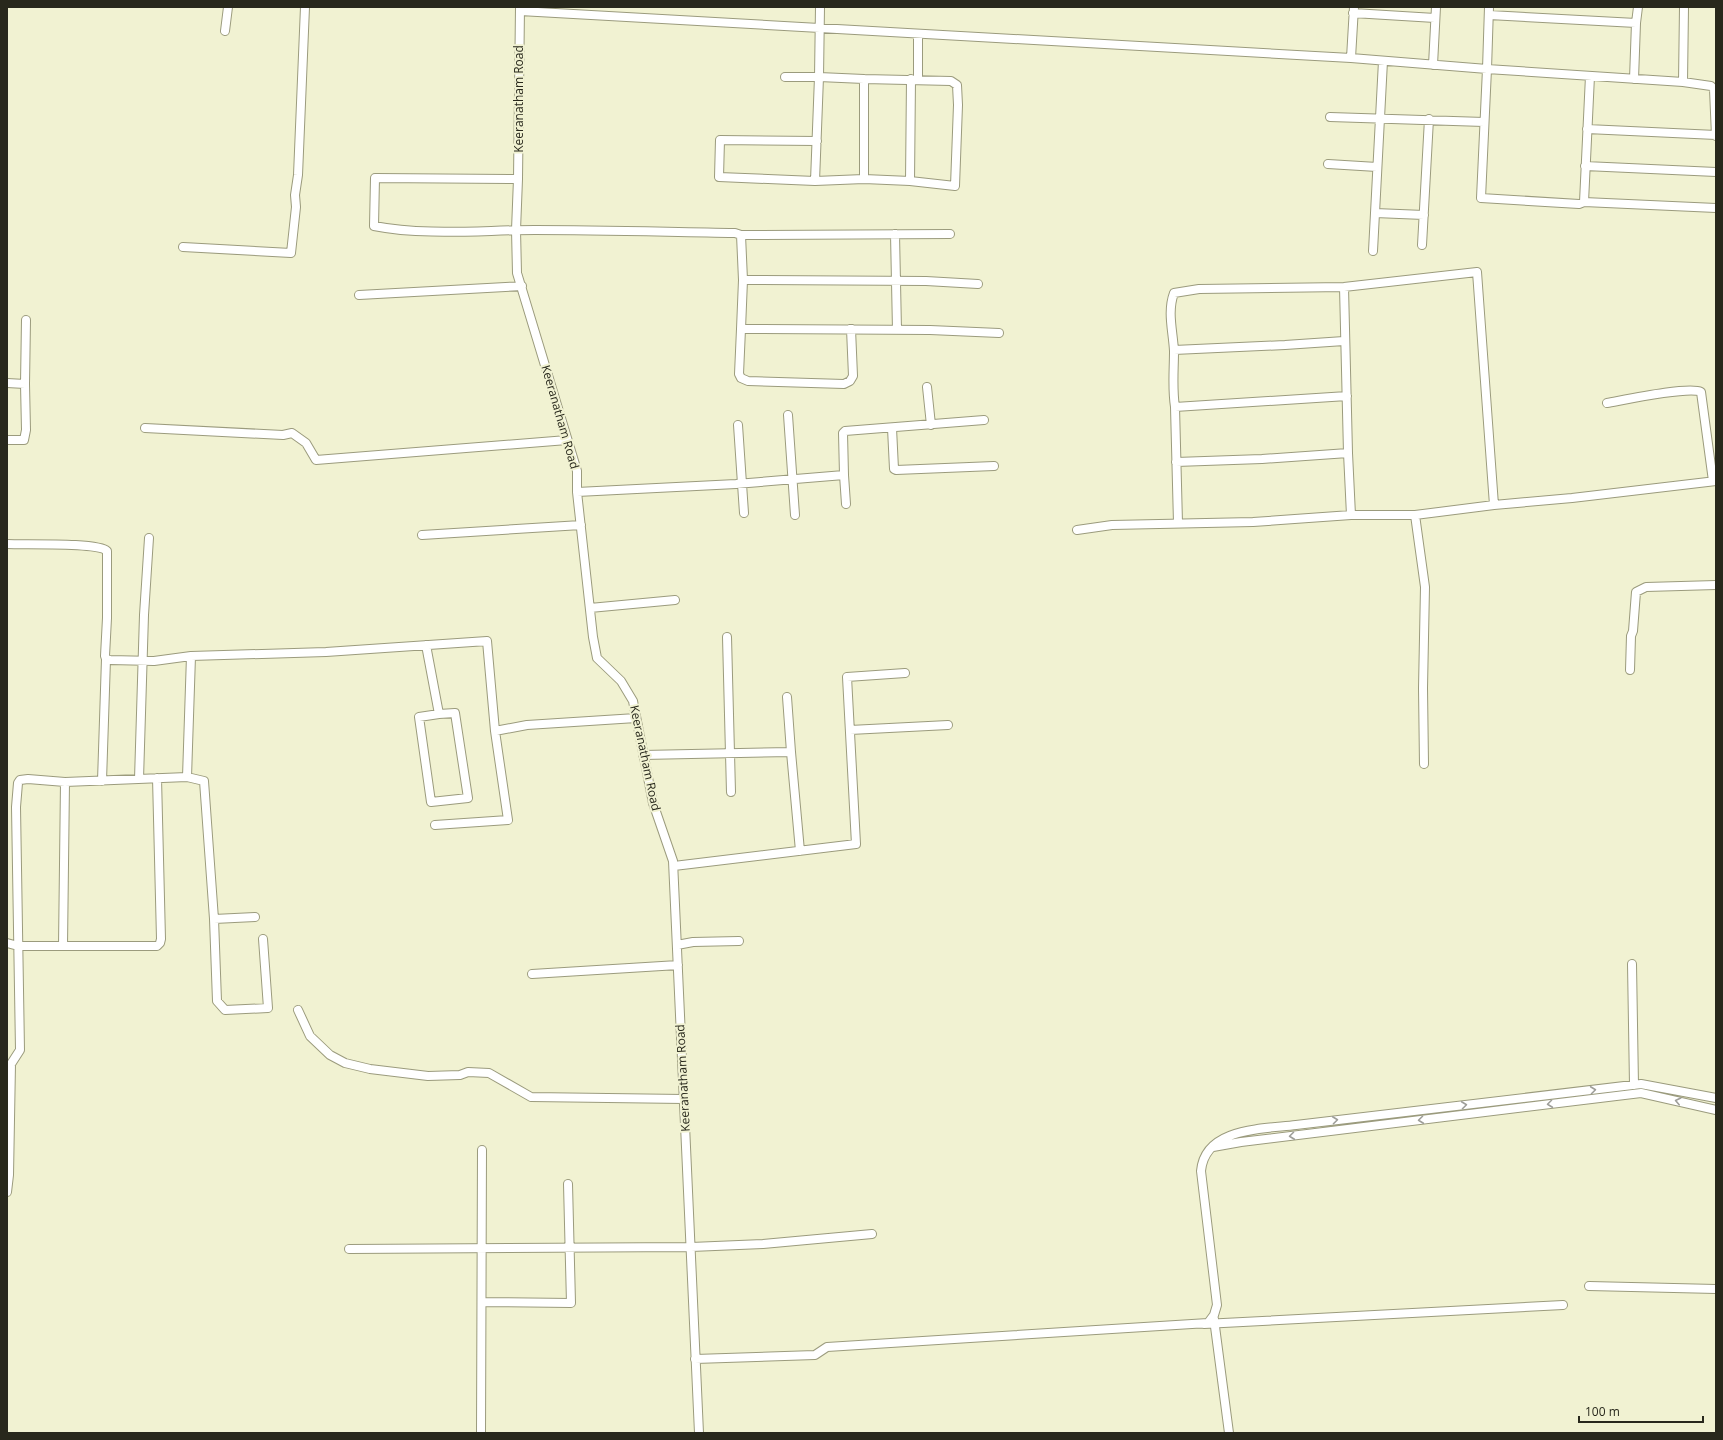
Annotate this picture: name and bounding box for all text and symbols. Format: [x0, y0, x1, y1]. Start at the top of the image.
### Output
street label: Keeranatham Road [510, 45, 527, 153]
street label: Keeranatham Road [537, 363, 583, 471]
street label: Keeranatham Road [626, 704, 665, 812]
street label: Keeranatham Road [671, 1024, 694, 1132]
one-way arrow [1590, 1085, 1596, 1094]
one-way arrow [1675, 1098, 1681, 1106]
one-way arrow [1547, 1100, 1553, 1109]
one-way arrow [1461, 1101, 1467, 1110]
one-way arrow [1332, 1116, 1338, 1125]
one-way arrow [1418, 1116, 1424, 1125]
one-way arrow [1289, 1131, 1295, 1140]
scale bar [1579, 1398, 1703, 1424]
text: 100 m [1585, 1403, 1620, 1420]

